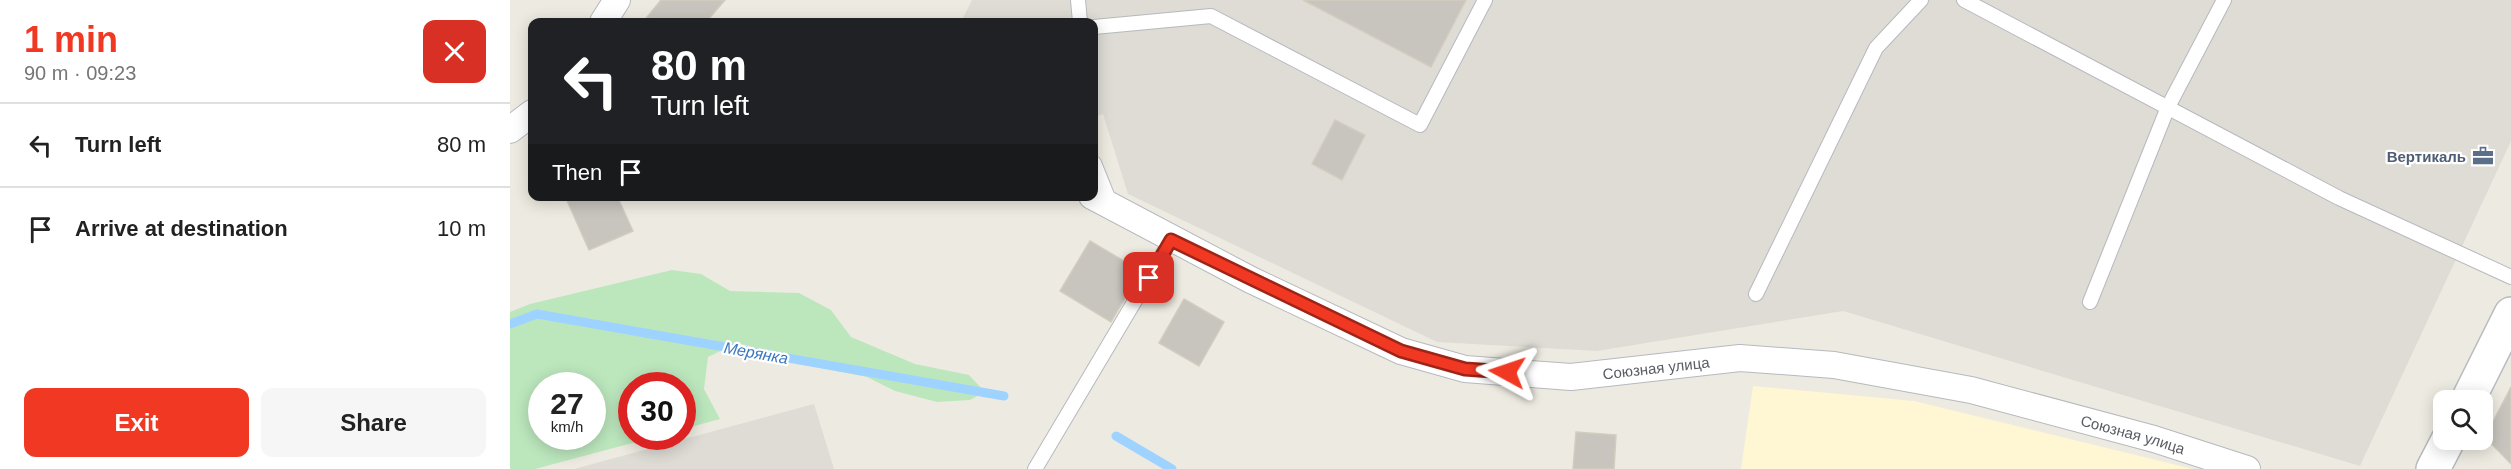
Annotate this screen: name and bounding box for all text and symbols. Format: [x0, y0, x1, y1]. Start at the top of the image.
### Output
text: 1 min [24, 19, 118, 60]
button: close [423, 20, 486, 83]
icon: left [552, 42, 630, 120]
text: 80 m [651, 42, 747, 89]
text: 90 m · 09:23 [24, 62, 136, 84]
text: Turn left [651, 91, 749, 121]
icon: left [24, 129, 57, 162]
text: Turn left [75, 132, 161, 157]
text: 80 m [437, 132, 486, 157]
office icon: Вертикаль [2471, 144, 2495, 168]
place label: Вертикаль [2387, 148, 2466, 165]
icon: arrive [614, 156, 647, 189]
text: Then [552, 160, 602, 185]
icon: arrive [24, 213, 57, 246]
text: Arrive at destination [75, 216, 288, 241]
text: 10 m [437, 216, 486, 241]
pin [1123, 252, 1174, 303]
icon: arrive [1132, 261, 1165, 294]
water label: Мерянка [723, 339, 789, 367]
position arrow [1475, 340, 1539, 404]
street label: Союзная улица [1602, 353, 1711, 382]
speed limit sign: 30 [618, 372, 696, 450]
text: 27 [550, 387, 584, 420]
button: Exit [24, 388, 249, 457]
button: Share [261, 388, 486, 457]
map controls [2433, 390, 2493, 450]
button: search [2433, 390, 2493, 450]
street label: Союзная улица [2079, 411, 2188, 457]
text: km/h [551, 418, 583, 435]

